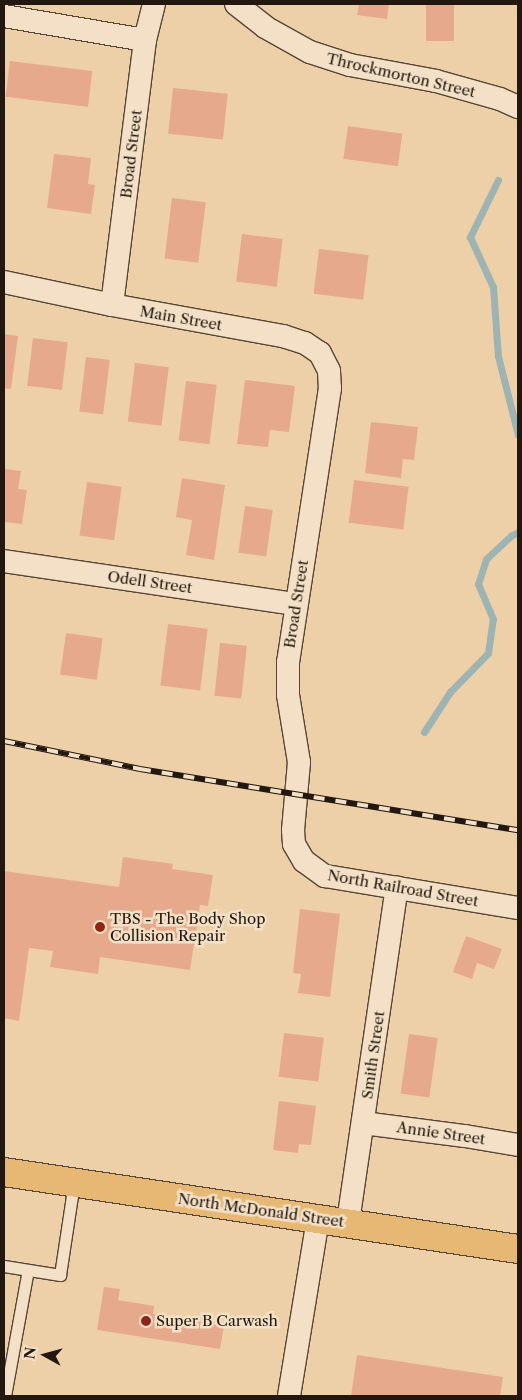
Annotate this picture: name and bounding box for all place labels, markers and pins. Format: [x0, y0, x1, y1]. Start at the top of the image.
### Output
place label: TBS - The Body Shop Collision Repair [110, 909, 266, 944]
marker: TBS - The Body Shop Collision Repair [94, 921, 106, 933]
place label: Super B Carwash [156, 1312, 278, 1330]
marker: Super B Carwash [140, 1315, 152, 1327]

